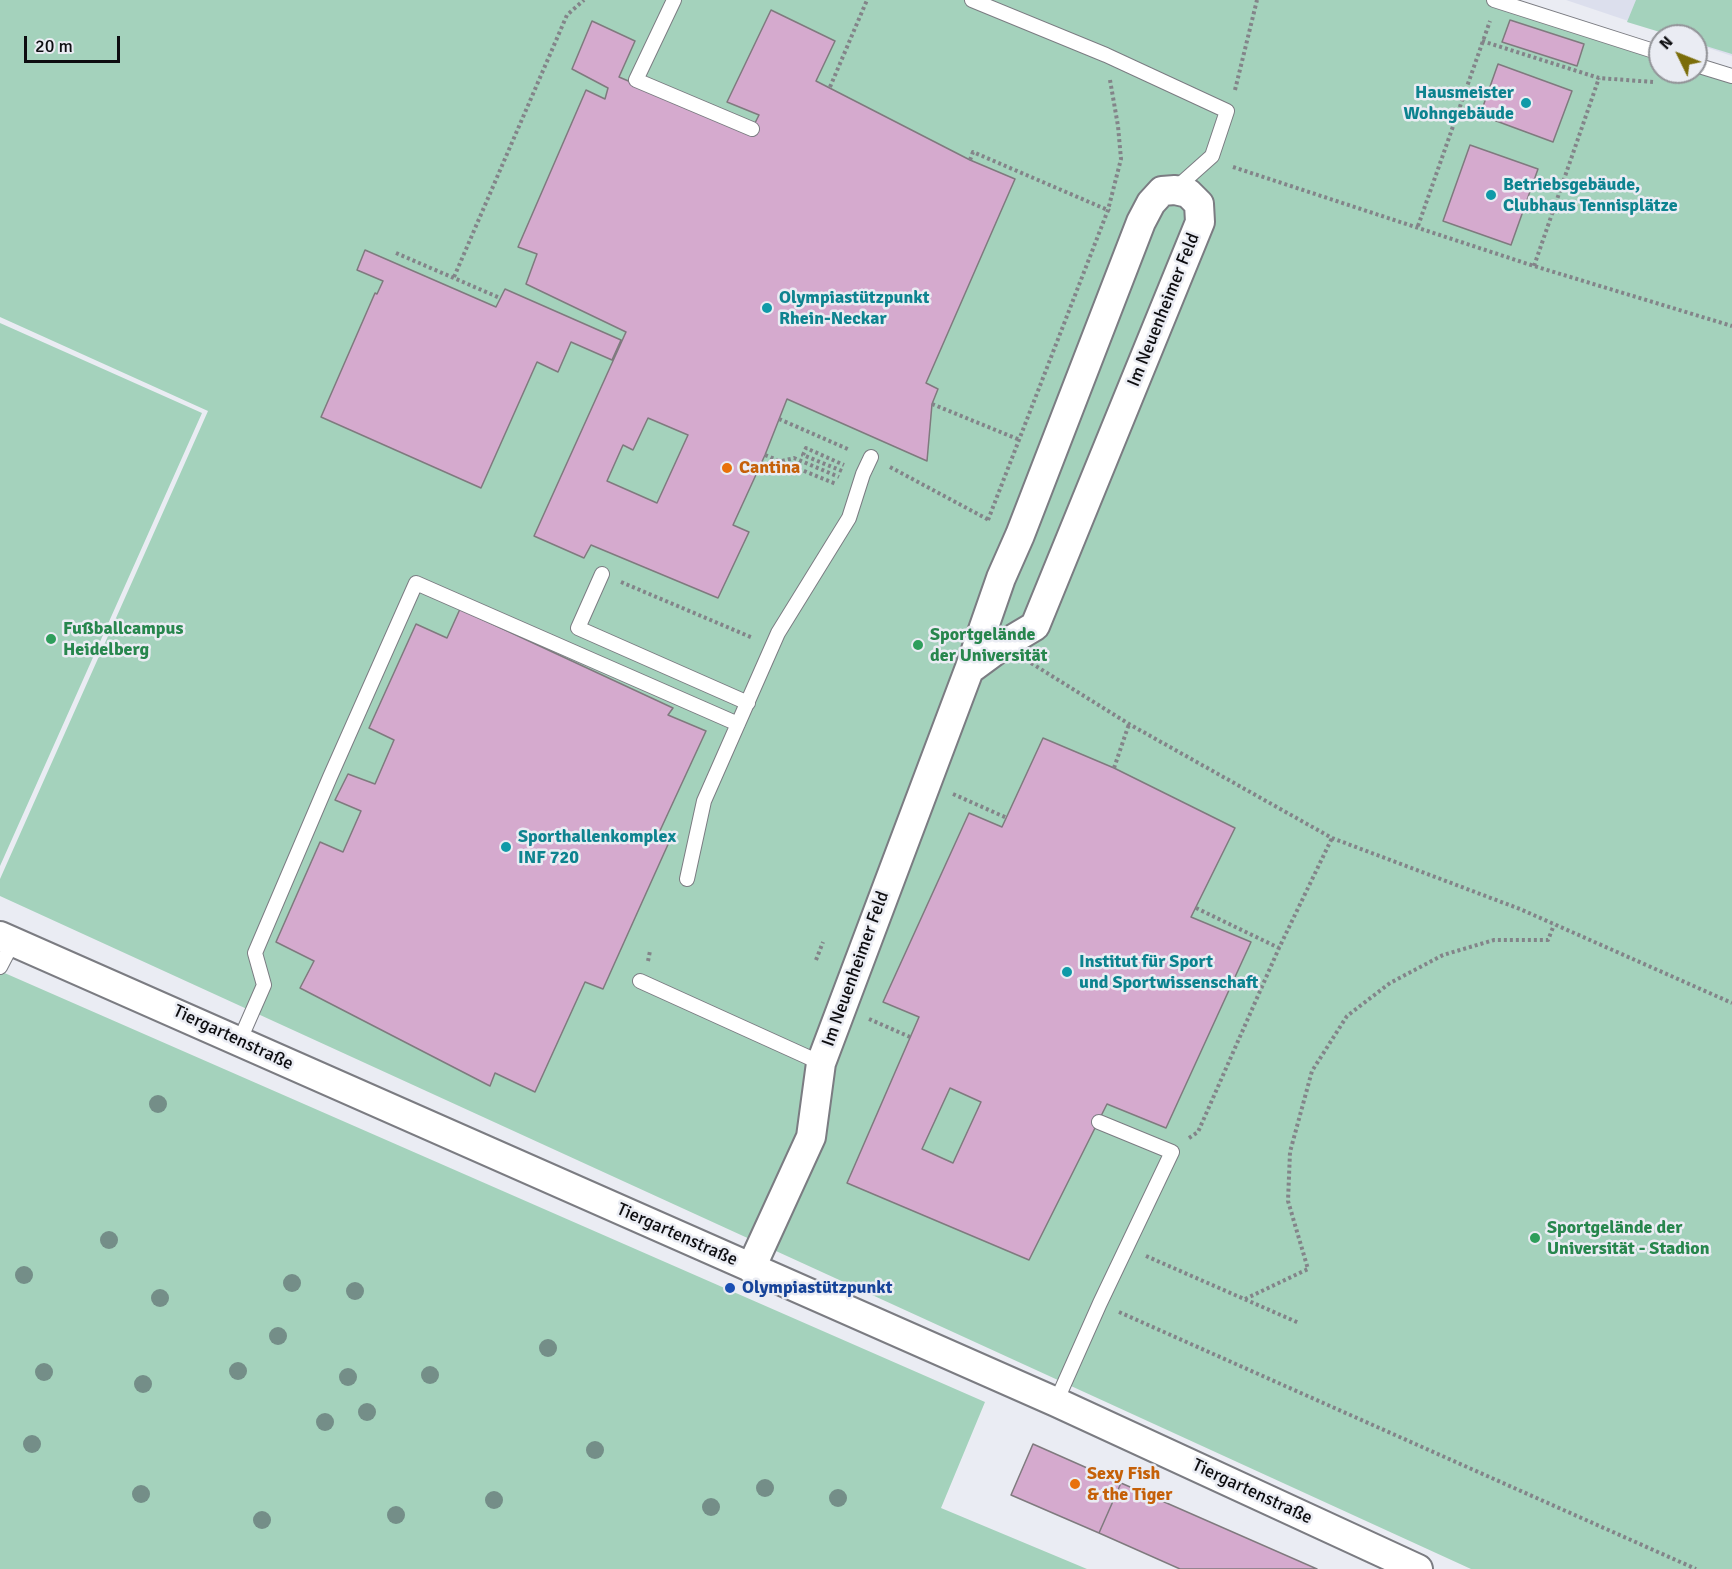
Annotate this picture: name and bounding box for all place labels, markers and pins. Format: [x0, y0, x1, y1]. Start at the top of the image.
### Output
place label: Hausmeister Wohngebäude [1403, 82, 1514, 124]
marker: Hausmeister Wohngebäude [1519, 96, 1533, 110]
place label: Betriebsgebäude, Clubhaus Tennisplätze [1503, 174, 1678, 216]
marker: Betriebsgebäude, Clubhaus Tennisplätze [1484, 188, 1498, 202]
place label: Olympiastützpunkt Rhein-Neckar [779, 287, 929, 330]
marker: Olympiastützpunkt Rhein-Neckar [760, 301, 774, 315]
place label: Cantina [739, 457, 800, 479]
marker: Cantina [720, 461, 734, 475]
place label: Fußballcampus Heidelberg [63, 618, 183, 660]
place label: Sportgelände der Universität [930, 624, 1047, 666]
marker: Fußballcampus Heidelberg [44, 632, 58, 646]
marker: Sportgelände der Universität [911, 638, 925, 652]
place label: Sporthallenkomplex INF 720 [518, 826, 676, 868]
marker: Sporthallenkomplex INF 720 [499, 840, 513, 854]
place label: Institut für Sport und Sportwissenschaft [1079, 951, 1258, 994]
marker: Institut für Sport und Sportwissenschaft [1060, 965, 1074, 979]
place label: Sportgelände der Universität - Stadion [1547, 1217, 1710, 1260]
marker: Sportgelände der Universität - Stadion [1528, 1231, 1542, 1245]
place label: Olympiastützpunkt [742, 1277, 892, 1299]
marker: Olympiastützpunkt [723, 1281, 737, 1295]
place label: Sexy Fish & the Tiger [1087, 1463, 1172, 1506]
marker: Sexy Fish & the Tiger [1068, 1477, 1082, 1491]

